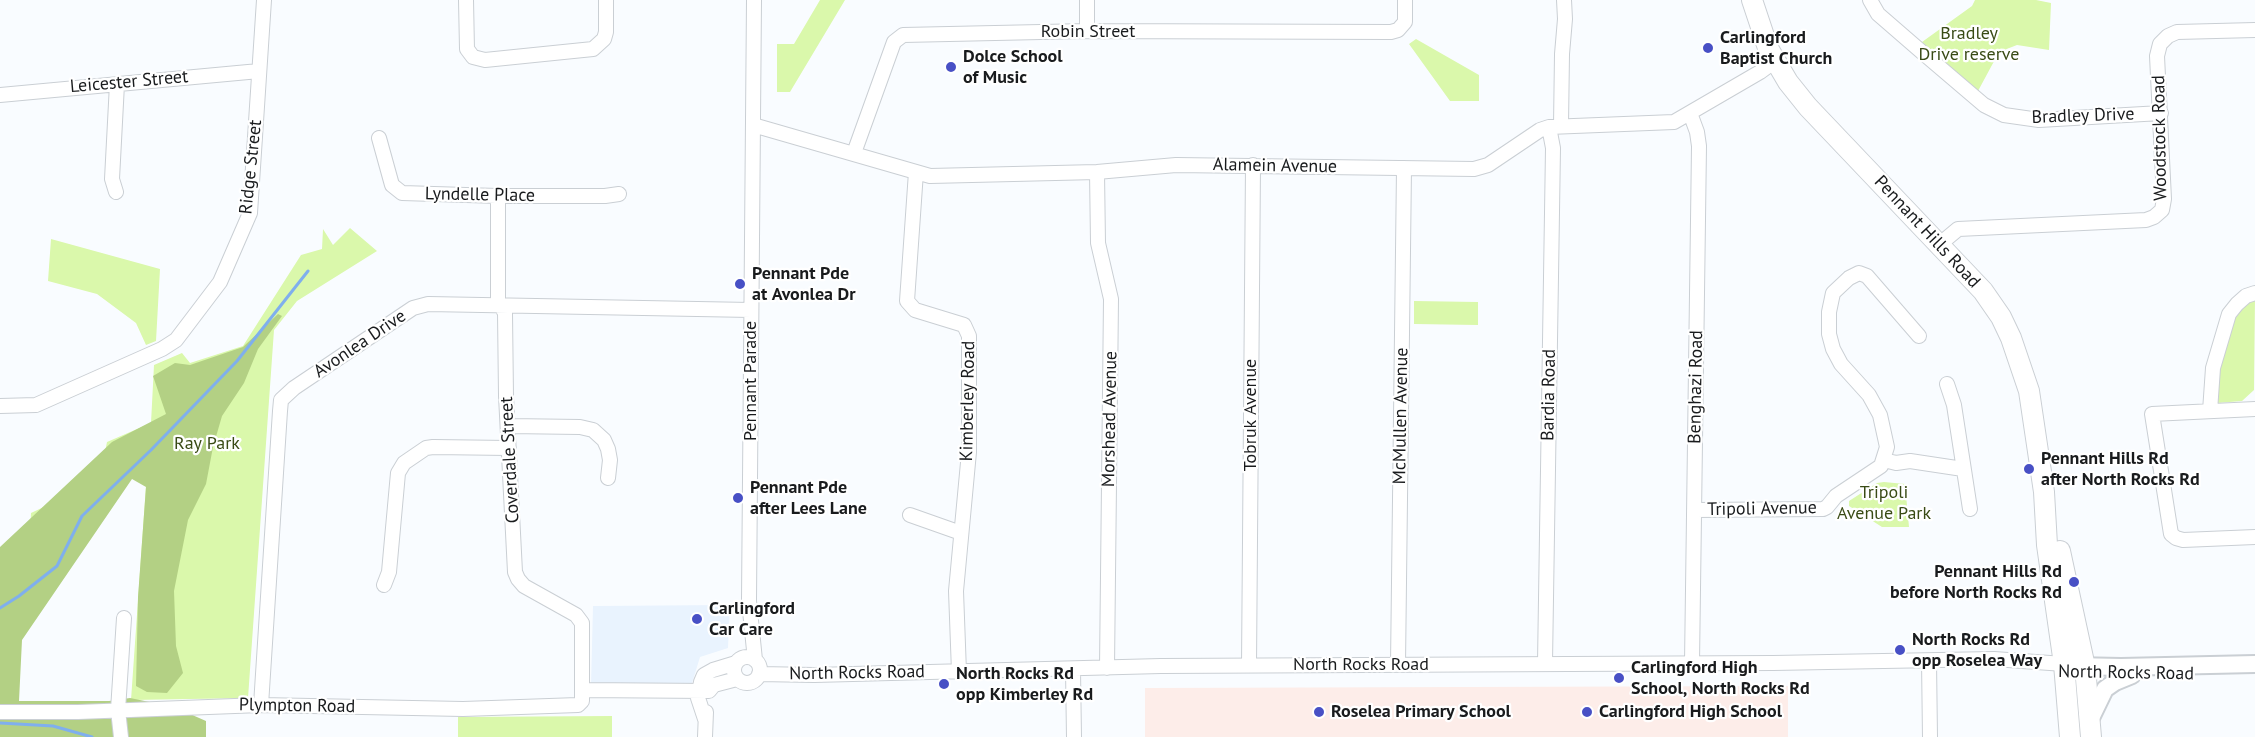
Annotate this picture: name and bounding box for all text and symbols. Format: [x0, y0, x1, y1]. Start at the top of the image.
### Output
street label: Robin Street [1041, 21, 1135, 43]
park label: Bradley Drive reserve [1919, 23, 2019, 66]
place label: Carlingford Baptist Church [1720, 27, 1832, 70]
marker: Carlingford Baptist Church [1701, 41, 1715, 55]
place label: Dolce School of Music [963, 46, 1063, 88]
marker: Dolce School of Music [944, 60, 958, 74]
street label: Leicester Street [69, 66, 189, 98]
street label: Woodstock Road [2148, 75, 2172, 201]
street label: Bradley Drive [2031, 103, 2135, 129]
street label: Ridge Street [235, 119, 267, 215]
street label: Alamein Avenue [1213, 154, 1337, 178]
street label: Pennant Hills Road [1869, 171, 1985, 293]
street label: Lyndelle Place [425, 183, 535, 207]
place label: Pennant Pde at Avonlea Dr [752, 263, 855, 306]
marker: Pennant Pde at Avonlea Dr [733, 277, 747, 291]
street label: Avonlea Drive [310, 305, 410, 383]
street label: Pennant Parade [740, 321, 762, 441]
street label: Benghazi Road [1684, 330, 1708, 444]
street label: Kimberley Road [956, 340, 980, 462]
street label: McMullen Avenue [1389, 347, 1413, 485]
street label: Bardia Road [1537, 349, 1561, 441]
street label: Morshead Avenue [1098, 351, 1122, 487]
street label: Tobruk Avenue [1240, 359, 1262, 471]
street label: Coverdale Street [496, 396, 524, 524]
park label: Ray Park [174, 433, 240, 455]
place label: Pennant Hills Rd after North Rocks Rd [2041, 448, 2200, 490]
marker: Pennant Hills Rd after North Rocks Rd [2022, 462, 2036, 476]
place label: Pennant Pde after Lees Lane [750, 477, 867, 520]
park label: Tripoli Avenue Park [1837, 482, 1931, 524]
marker: Pennant Pde after Lees Lane [731, 491, 745, 505]
street label: Tripoli Avenue [1707, 497, 1817, 521]
place label: Pennant Hills Rd before North Rocks Rd [1890, 561, 2062, 604]
marker: Pennant Hills Rd before North Rocks Rd [2067, 575, 2081, 589]
place label: Carlingford Car Care [709, 598, 795, 640]
marker: Carlingford Car Care [690, 612, 704, 626]
place label: North Rocks Rd opp Roselea Way [1912, 629, 2042, 672]
marker: North Rocks Rd opp Roselea Way [1893, 643, 1907, 657]
street label: North Rocks Road [1293, 654, 1429, 676]
place label: Carlingford High School, North Rocks Rd [1631, 657, 1810, 700]
street label: North Rocks Road [789, 661, 925, 685]
street label: North Rocks Road [2058, 661, 2194, 685]
place label: North Rocks Rd opp Kimberley Rd [956, 663, 1093, 706]
marker: Carlingford High School, North Rocks Rd [1612, 671, 1626, 685]
marker: North Rocks Rd opp Kimberley Rd [937, 677, 951, 691]
street label: Plympton Road [239, 694, 355, 718]
place label: Roselea Primary School [1331, 701, 1511, 723]
place label: Carlingford High School [1599, 701, 1782, 723]
marker: Roselea Primary School [1312, 705, 1326, 719]
marker: Carlingford High School [1580, 705, 1594, 719]

